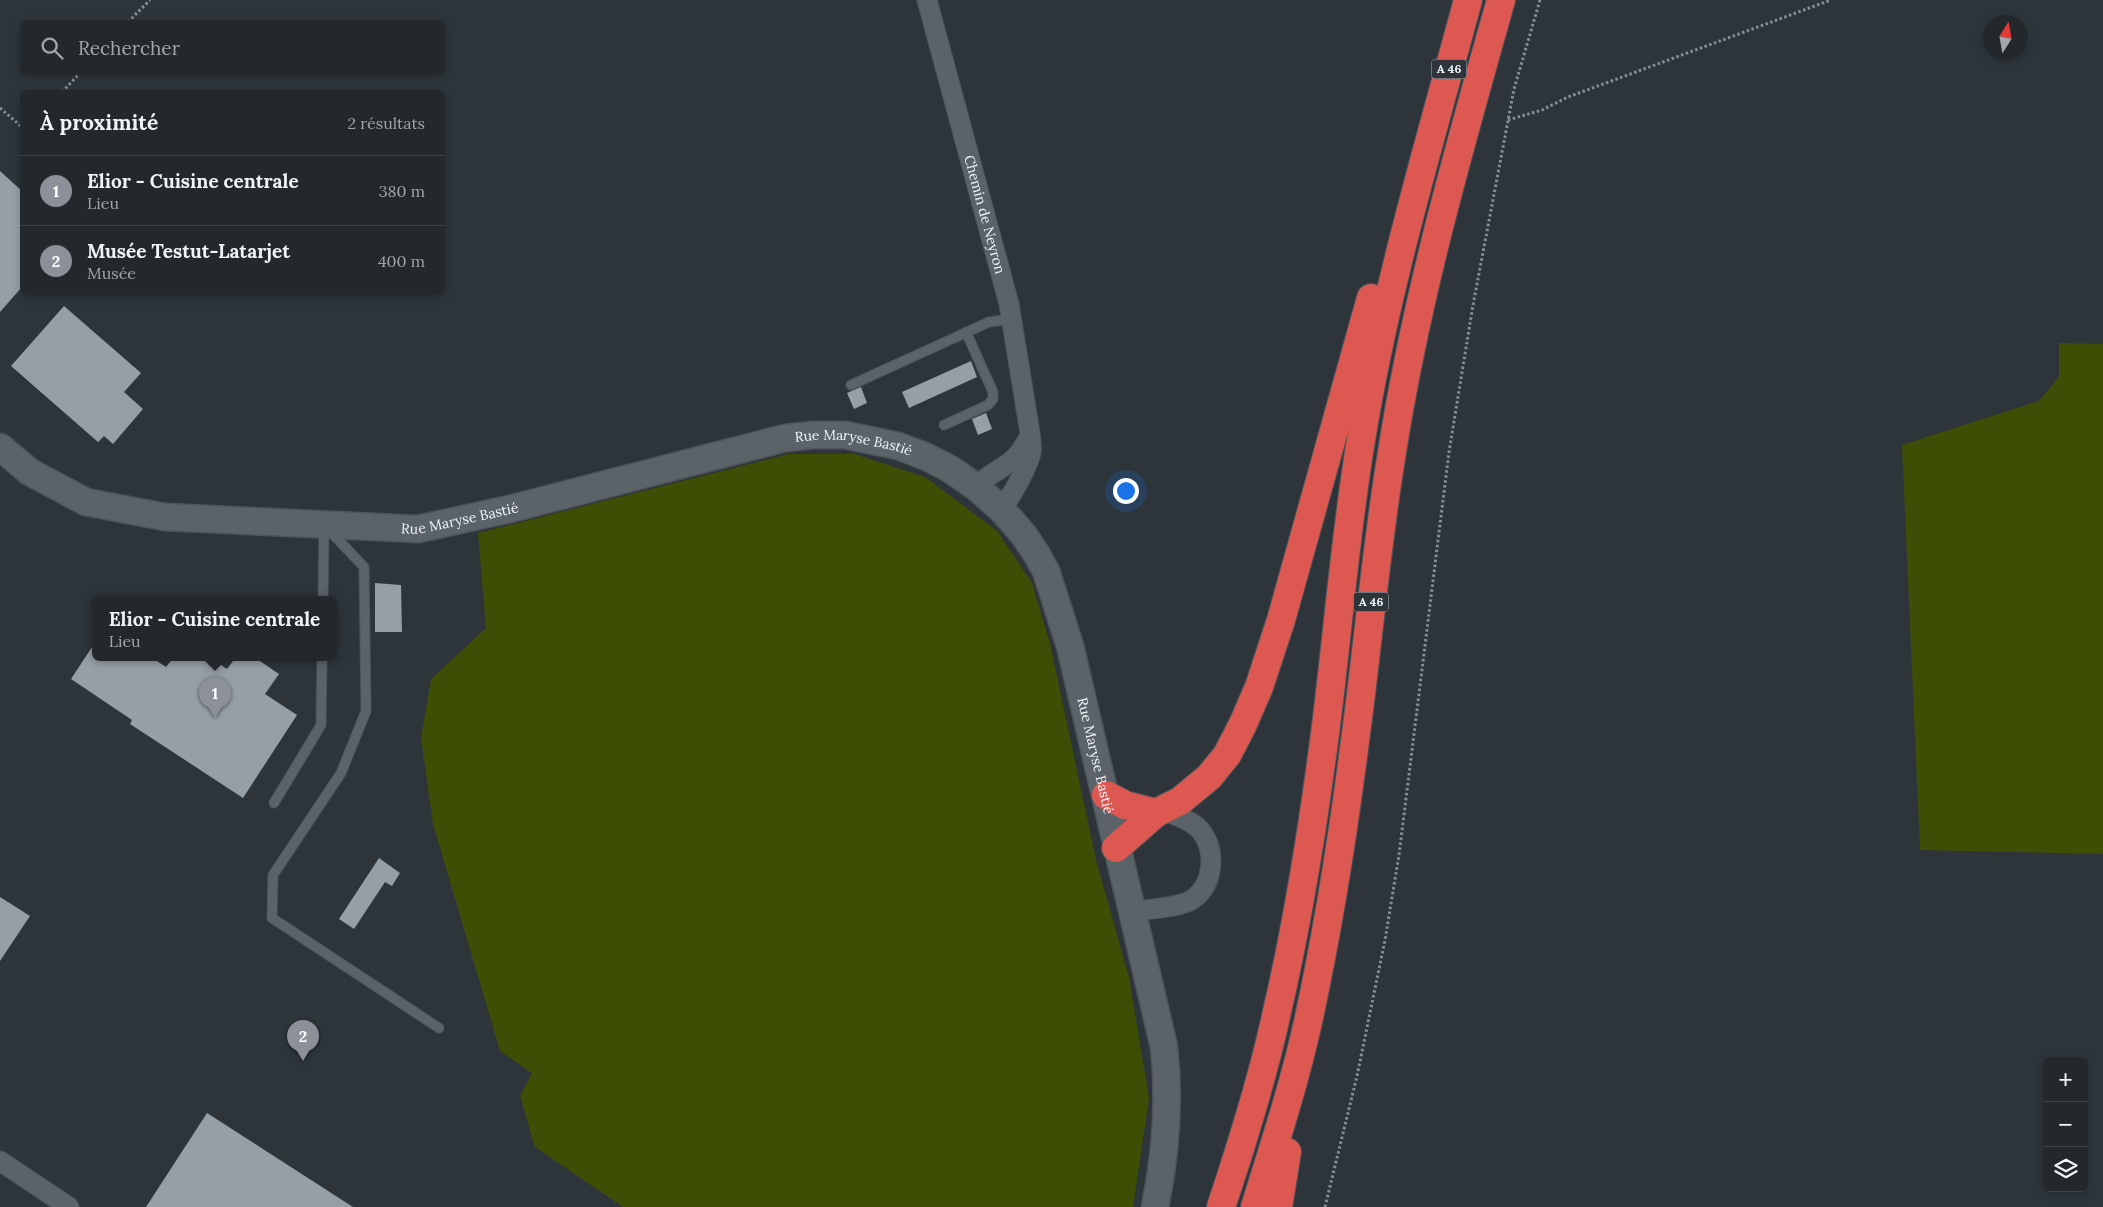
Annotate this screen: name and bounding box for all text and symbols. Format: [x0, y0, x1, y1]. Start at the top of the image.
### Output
north arrow [1983, 15, 2028, 60]
search box [20, 20, 445, 75]
icon: search [38, 34, 66, 62]
text: Rechercher [78, 36, 180, 60]
road number: A 46 [1432, 60, 1466, 78]
text: À proximité [40, 109, 158, 136]
text: 2 résultats [347, 113, 425, 133]
street label: Chemin de Neyron [960, 153, 1010, 276]
text: Elior - Cuisine centrale [87, 169, 299, 193]
text: 1 [53, 181, 59, 201]
text: 380 m [379, 181, 425, 201]
text: Lieu [87, 193, 119, 213]
text: Musée Testut-Latarjet [87, 239, 290, 263]
text: 2 [52, 251, 60, 271]
text: 400 m [378, 251, 425, 271]
text: Musée [87, 263, 136, 283]
street label: Rue Maryse Bastié [794, 426, 916, 460]
your location [1113, 478, 1139, 504]
street label: Rue Maryse Bastié [401, 498, 521, 538]
road number: A 46 [1354, 592, 1388, 612]
popup [92, 596, 337, 661]
text: Elior - Cuisine centrale [109, 607, 320, 631]
text: Lieu [109, 631, 141, 651]
pin: 1 [199, 677, 231, 718]
street label: Rue Maryse Bastié [1073, 696, 1118, 816]
pin: 2 [287, 1020, 319, 1061]
map controls [2043, 1057, 2088, 1192]
button: + [2043, 1057, 2088, 1102]
button: − [2043, 1102, 2088, 1147]
button: layers [2043, 1147, 2088, 1192]

